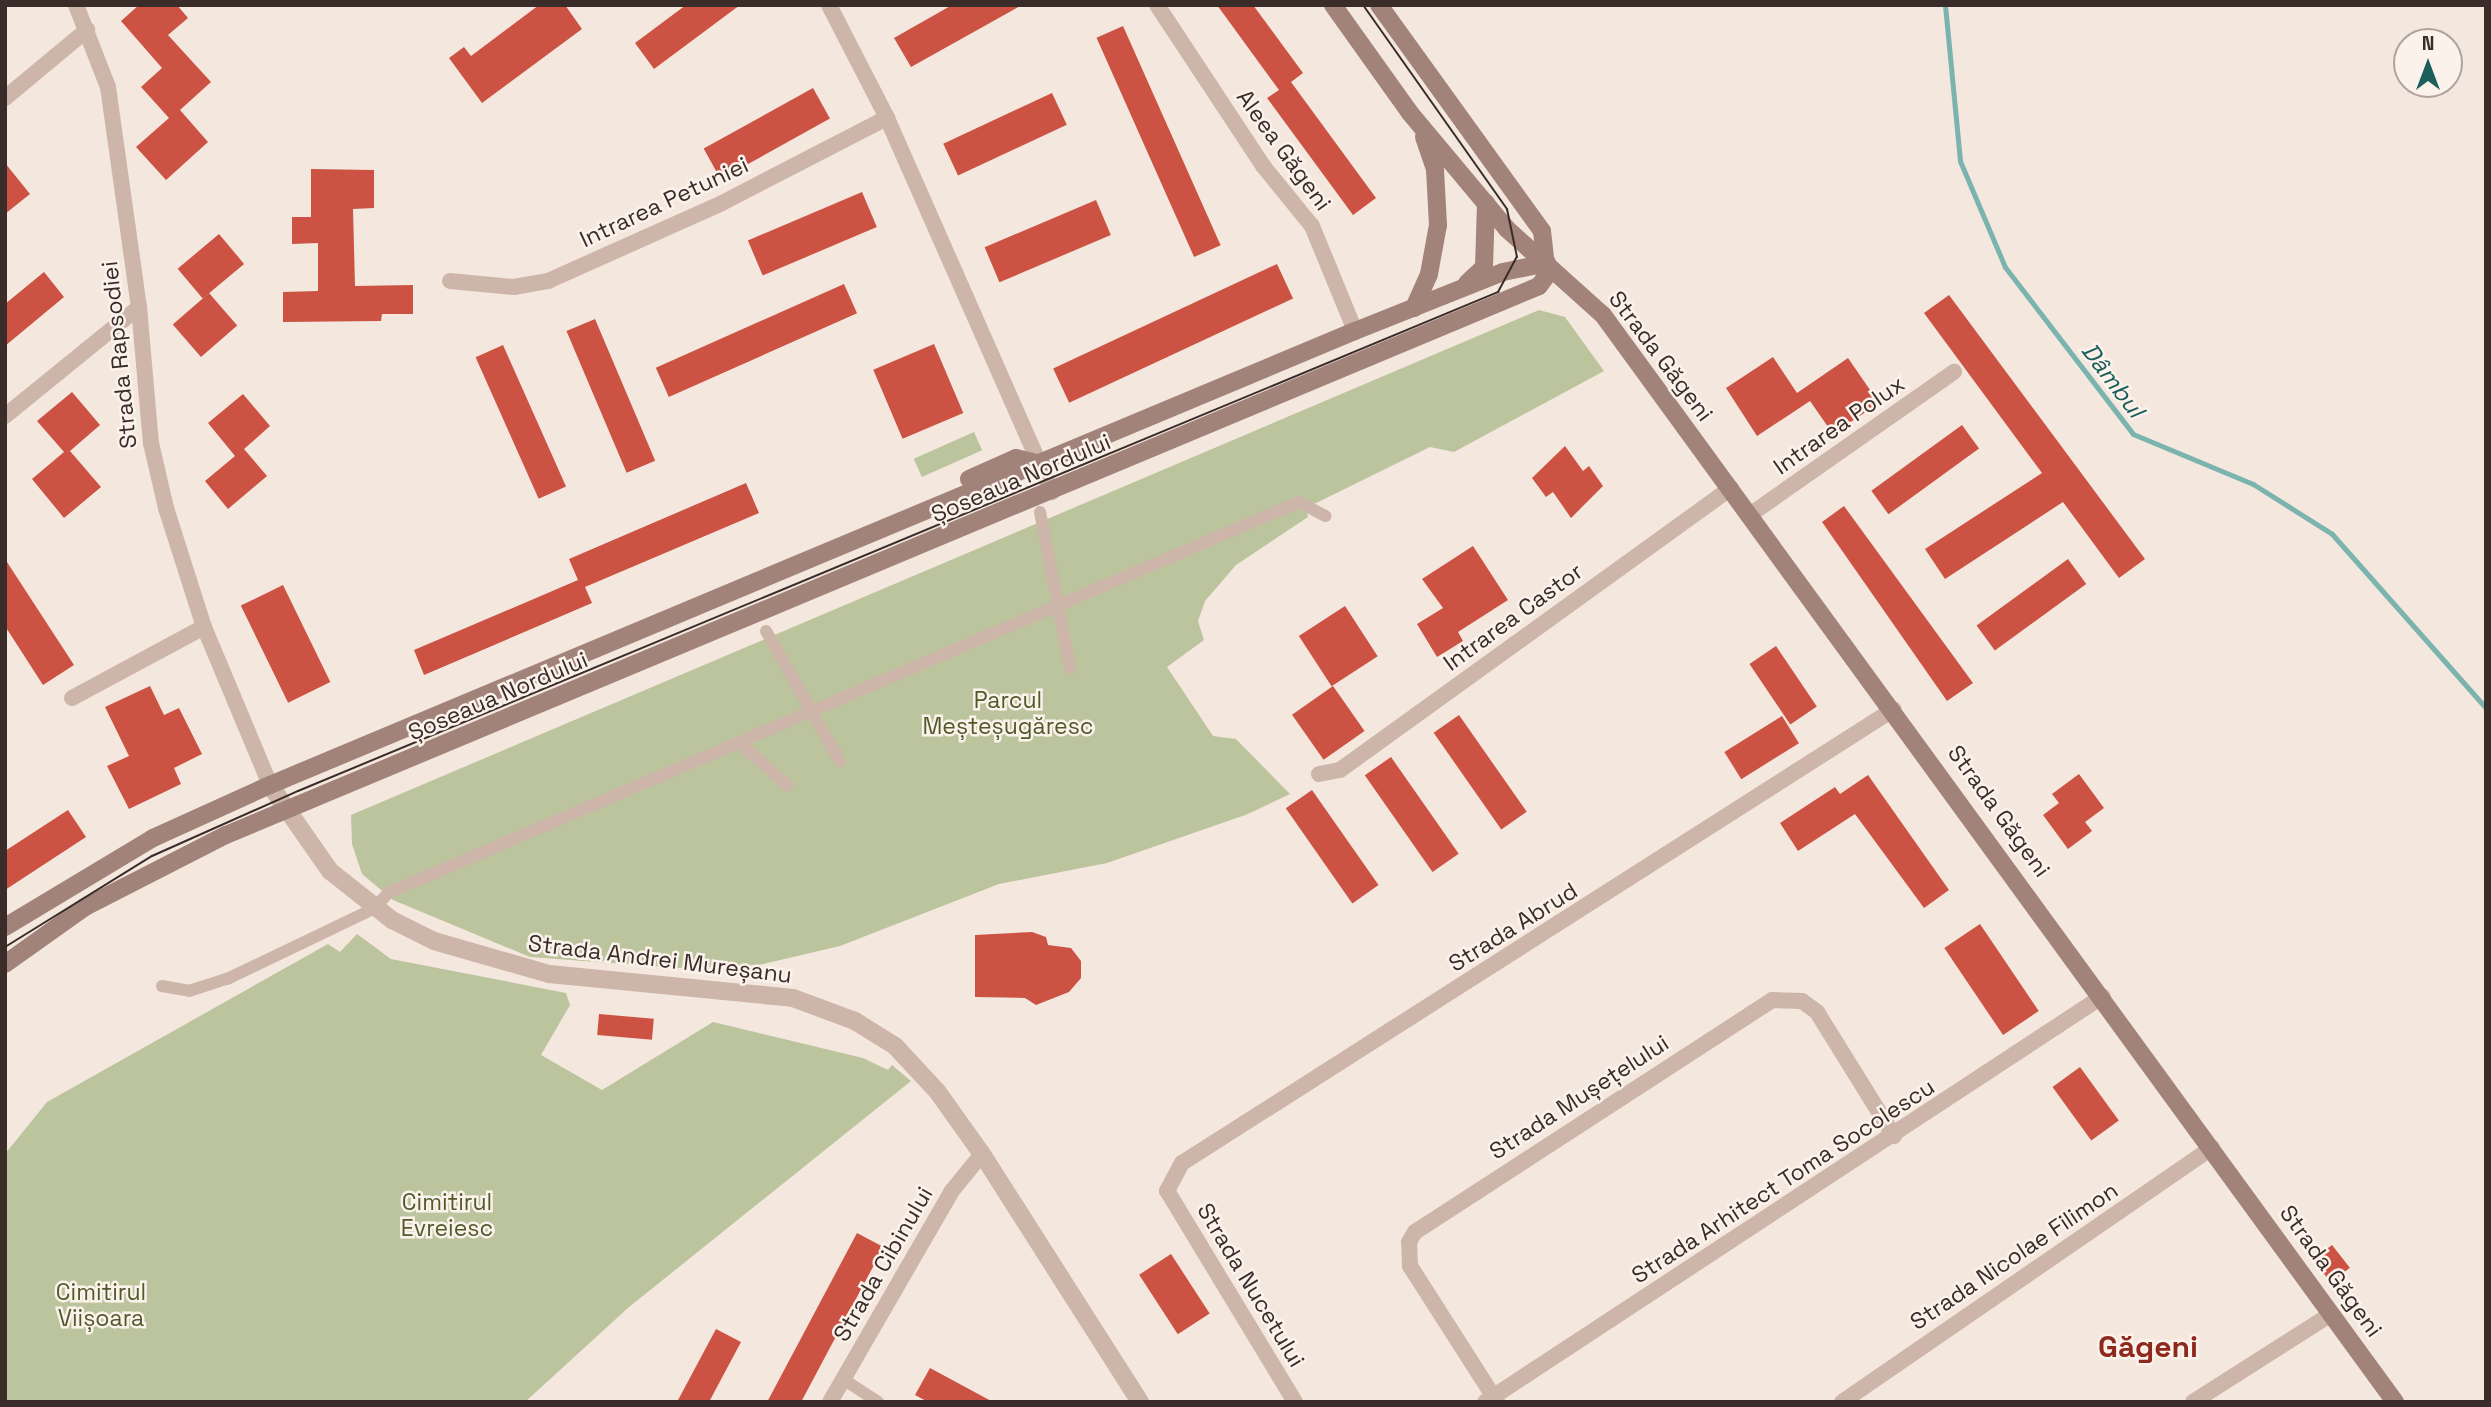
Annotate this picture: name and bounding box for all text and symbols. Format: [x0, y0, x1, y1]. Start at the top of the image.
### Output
north arrow [2393, 28, 2463, 98]
text: N [2422, 31, 2434, 56]
street label: Aleea Găgeni [1231, 84, 1337, 216]
street label: Intrarea Petuniei [575, 151, 753, 253]
street label: Strada Rapsodiei [95, 260, 143, 450]
street label: Strada Găgeni [1603, 285, 1719, 427]
water label: Dâmbul [2076, 337, 2150, 423]
street label: Intrarea Polux [1768, 370, 1910, 480]
street label: Șoseaua Nordului [927, 428, 1115, 528]
street label: Intrarea Castor [1438, 557, 1588, 677]
street label: Șoseaua Nordului [404, 646, 592, 746]
park label: Parcul Meșteșugăresc [922, 686, 1094, 740]
street label: Strada Găgeni [1942, 740, 2056, 882]
street label: Strada Abrud [1443, 876, 1583, 978]
street label: Strada Andrei Mureșanu [526, 929, 794, 989]
street label: Strada Mușețelului [1484, 1029, 1674, 1165]
street label: Strada Arhitect Toma Socolescu [1626, 1072, 1940, 1290]
street label: Strada Nicolae Filimon [1905, 1176, 2123, 1336]
street label: Strada Cibinului [828, 1182, 938, 1346]
park label: Cimitirul Evreiesc [401, 1188, 493, 1242]
street label: Strada Nucetului [1191, 1198, 1311, 1372]
street label: Strada Găgeni [2274, 1200, 2388, 1342]
park label: Cimitirul Viișoara [56, 1278, 146, 1332]
district label: Găgeni [2098, 1329, 2198, 1365]

